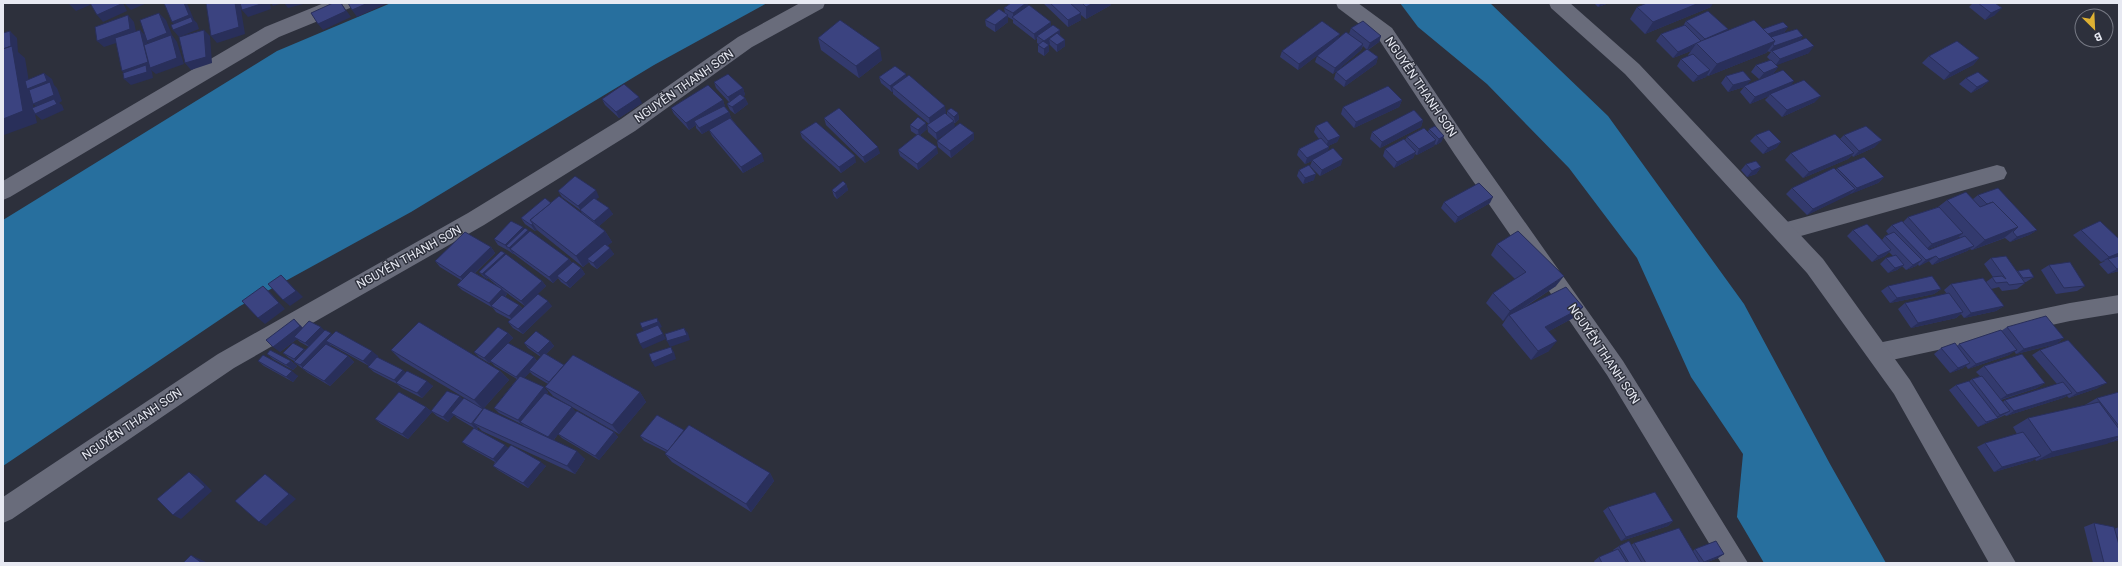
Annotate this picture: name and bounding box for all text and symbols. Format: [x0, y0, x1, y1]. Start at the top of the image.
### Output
north arrow [2074, 8, 2114, 48]
text: B [2092, 29, 2104, 44]
street label: NGUYỄN THANH SƠN [1382, 33, 1461, 140]
street label: NGUYỄN THANH SƠN [631, 45, 736, 125]
street label: NGUYỄN THANH SƠN [353, 221, 464, 292]
street label: NGUYỄN THANH SƠN [1565, 300, 1644, 407]
street label: NGUYỄN THANH SƠN [78, 384, 185, 463]

